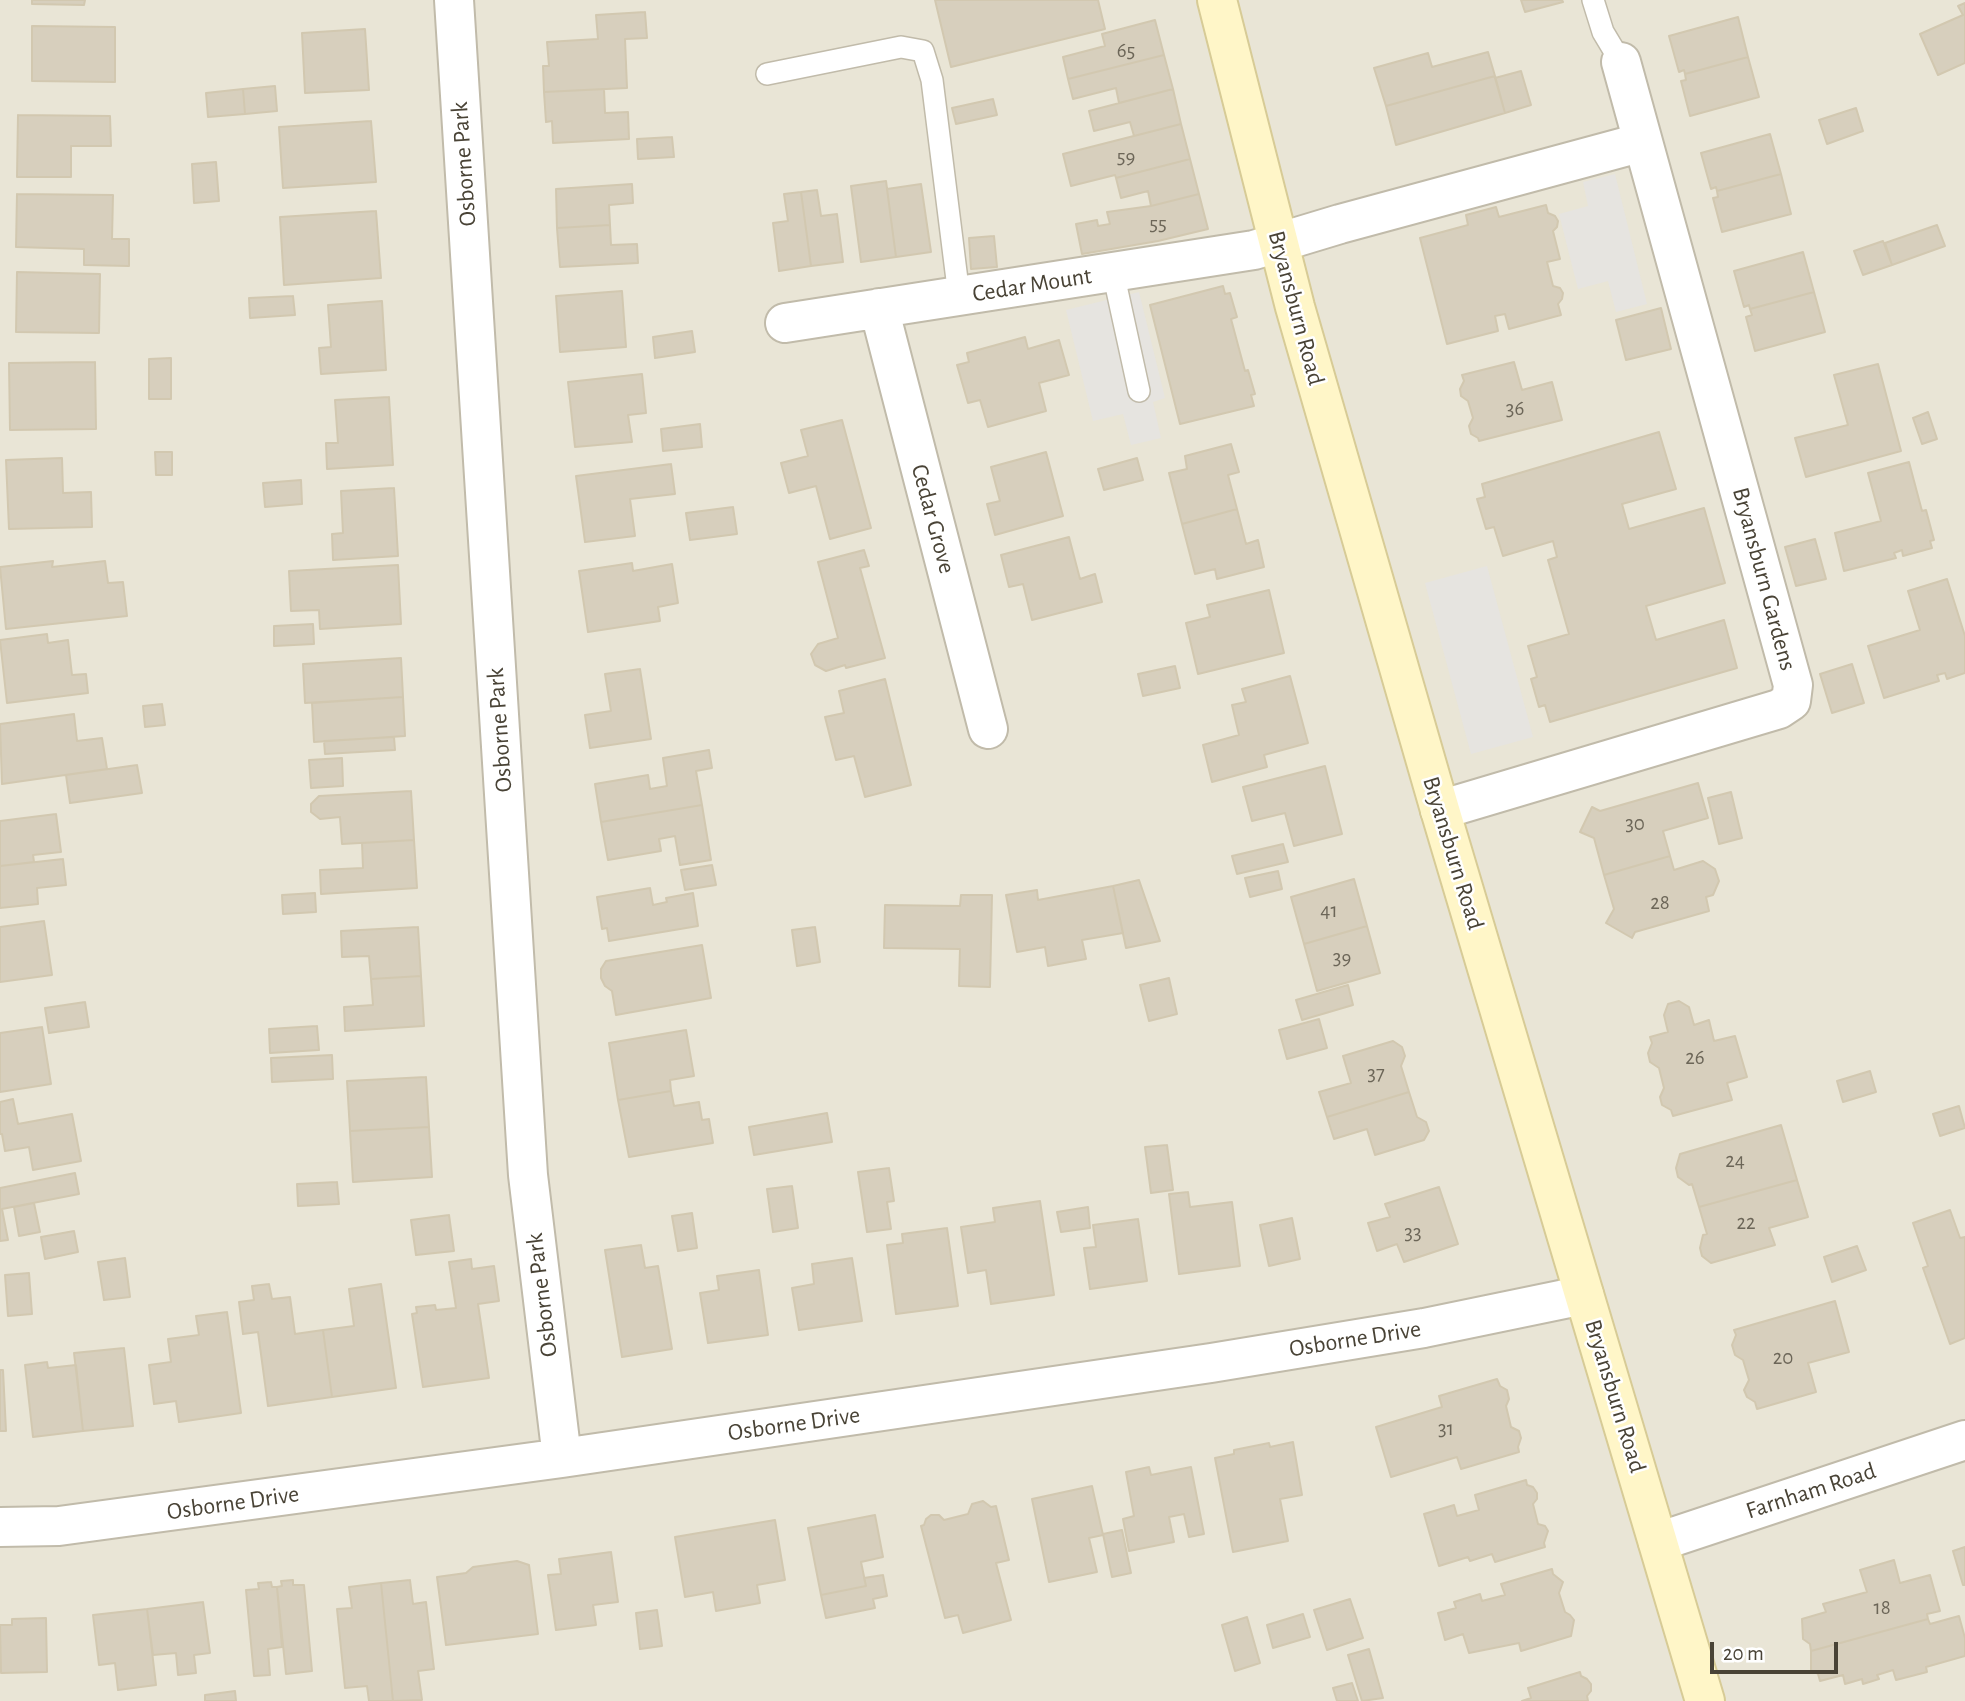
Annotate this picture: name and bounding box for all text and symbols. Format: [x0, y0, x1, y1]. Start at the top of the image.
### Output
house number: 65 [1117, 38, 1135, 64]
street label: Osborne Park [445, 101, 483, 227]
house number: 59 [1117, 144, 1135, 170]
house number: 55 [1149, 211, 1167, 237]
street label: Bryansburn Road [1262, 228, 1330, 388]
street label: Cedar Mount [970, 261, 1094, 309]
house number: 36 [1506, 396, 1524, 422]
street label: Cedar Grove [905, 461, 961, 577]
street label: Bryansburn Gardens [1726, 484, 1802, 674]
street label: Osborne Park [481, 667, 519, 793]
street label: Bryansburn Road [1416, 773, 1490, 933]
house number: 30 [1625, 811, 1645, 837]
house number: 28 [1650, 890, 1670, 916]
house number: 41 [1320, 898, 1338, 924]
house number: 39 [1333, 945, 1351, 971]
house number: 26 [1685, 1045, 1705, 1071]
house number: 37 [1367, 1061, 1385, 1087]
house number: 24 [1725, 1148, 1745, 1174]
house number: 22 [1736, 1210, 1756, 1236]
house number: 33 [1404, 1220, 1422, 1246]
street label: Osborne Park [520, 1231, 564, 1359]
street label: Osborne Drive [1287, 1314, 1423, 1364]
street label: Bryansburn Road [1578, 1316, 1652, 1476]
house number: 20 [1773, 1345, 1793, 1371]
street label: Osborne Drive [726, 1400, 862, 1448]
house number: 31 [1438, 1416, 1454, 1442]
street label: Farnham Road [1742, 1456, 1880, 1526]
street label: Osborne Drive [165, 1479, 301, 1527]
house number: 18 [1873, 1595, 1891, 1621]
scale bar [1713, 1628, 1841, 1672]
text: 20 m [1723, 1643, 1764, 1664]

